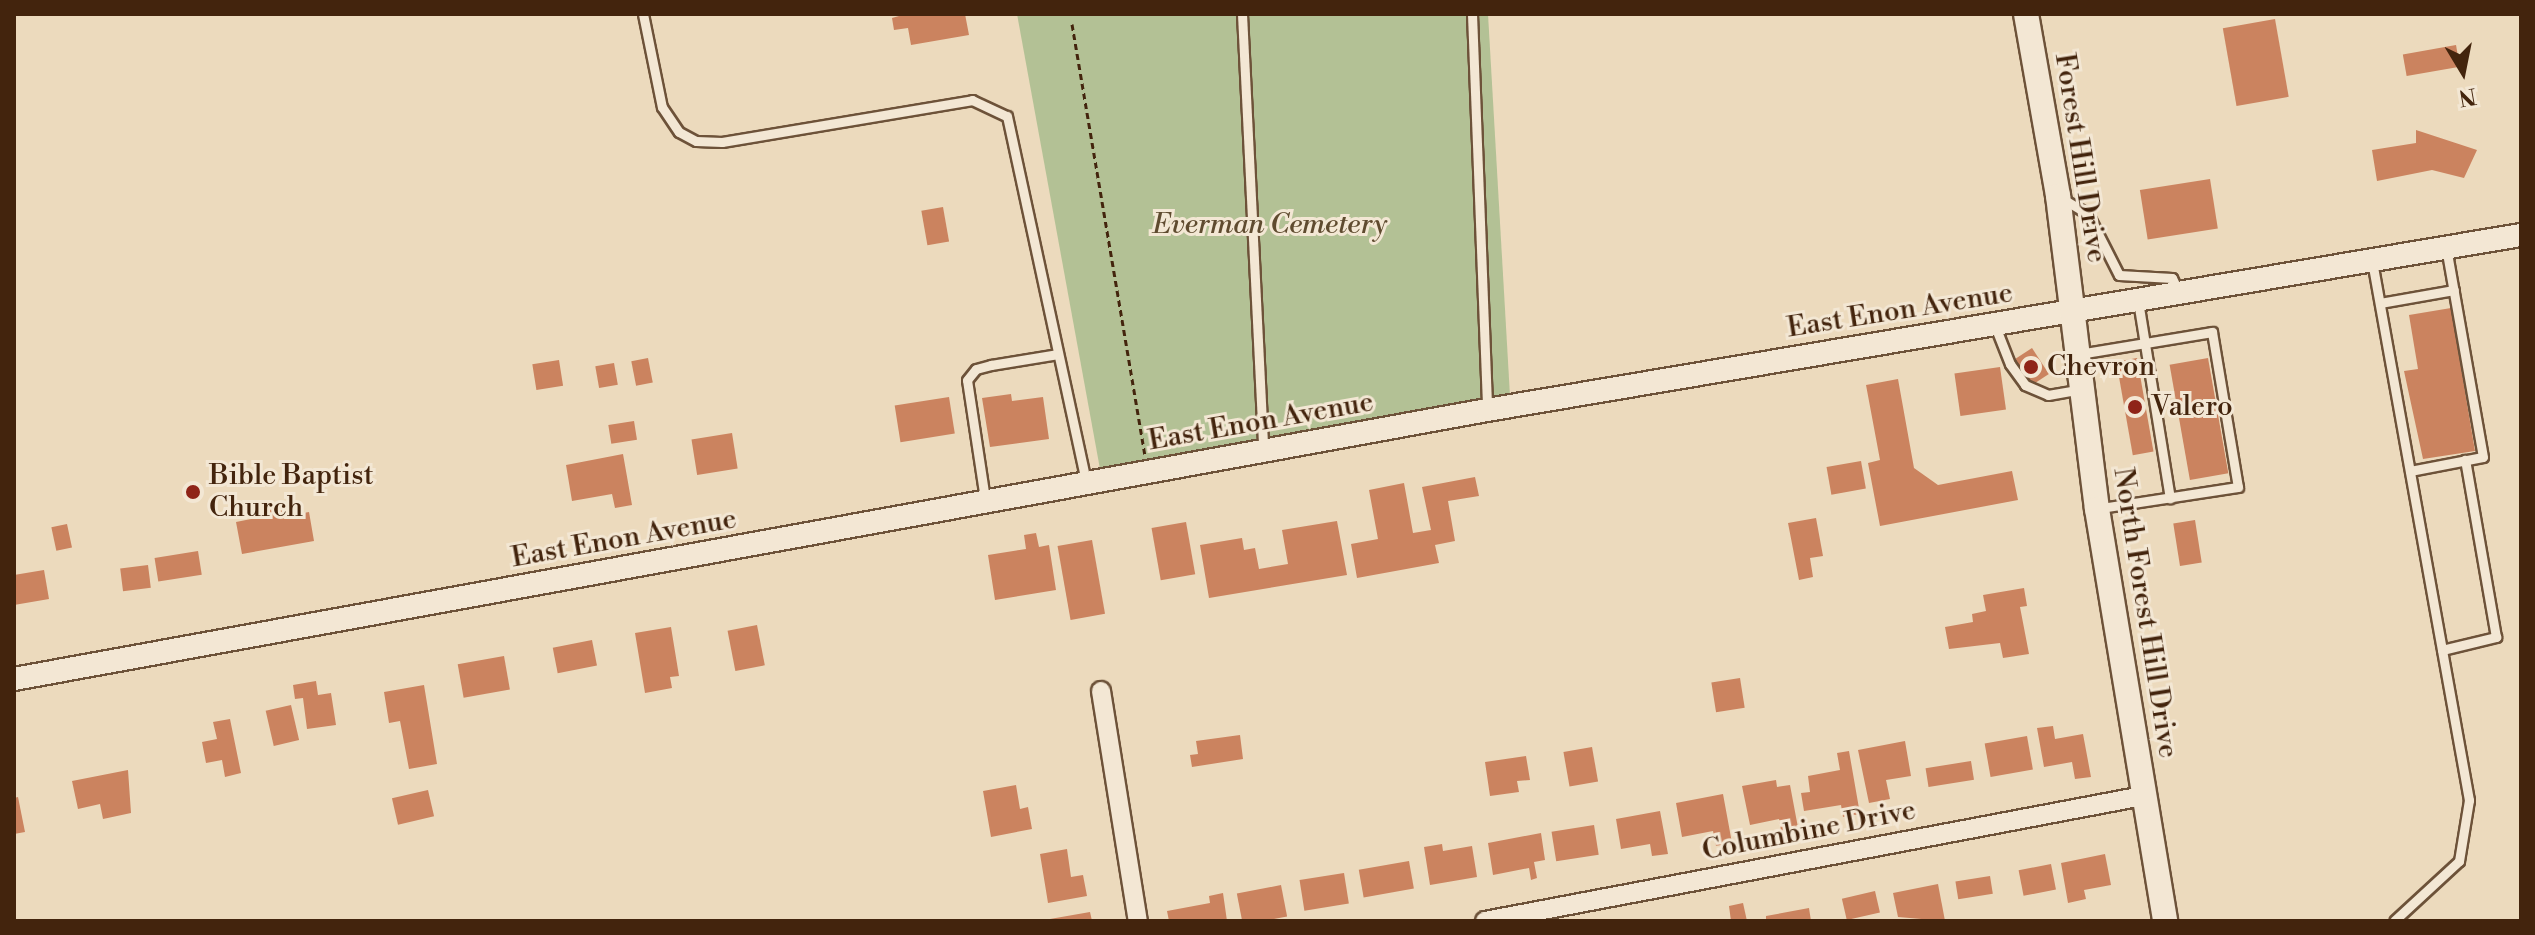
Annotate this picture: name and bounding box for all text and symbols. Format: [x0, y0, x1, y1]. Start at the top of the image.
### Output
north arrow [2423, 32, 2503, 112]
street label: Forest Hill Drive [2047, 51, 2113, 265]
text: N [2456, 81, 2478, 111]
park label: Everman Cemetery [1153, 208, 1387, 242]
street label: East Enon Avenue [1785, 277, 2015, 345]
place label: Chevron [2047, 350, 2155, 384]
marker: Chevron [2022, 358, 2040, 376]
street label: East Enon Avenue [1146, 386, 1376, 458]
place label: Valero [2151, 390, 2233, 424]
marker: Valero [2126, 398, 2144, 416]
place label: Bible Baptist Church [209, 459, 374, 525]
street label: North Forest Hill Drive [2105, 465, 2185, 761]
marker: Bible Baptist Church [184, 483, 202, 501]
street label: East Enon Avenue [509, 503, 739, 575]
street label: Columbine Drive [1699, 794, 1919, 868]

